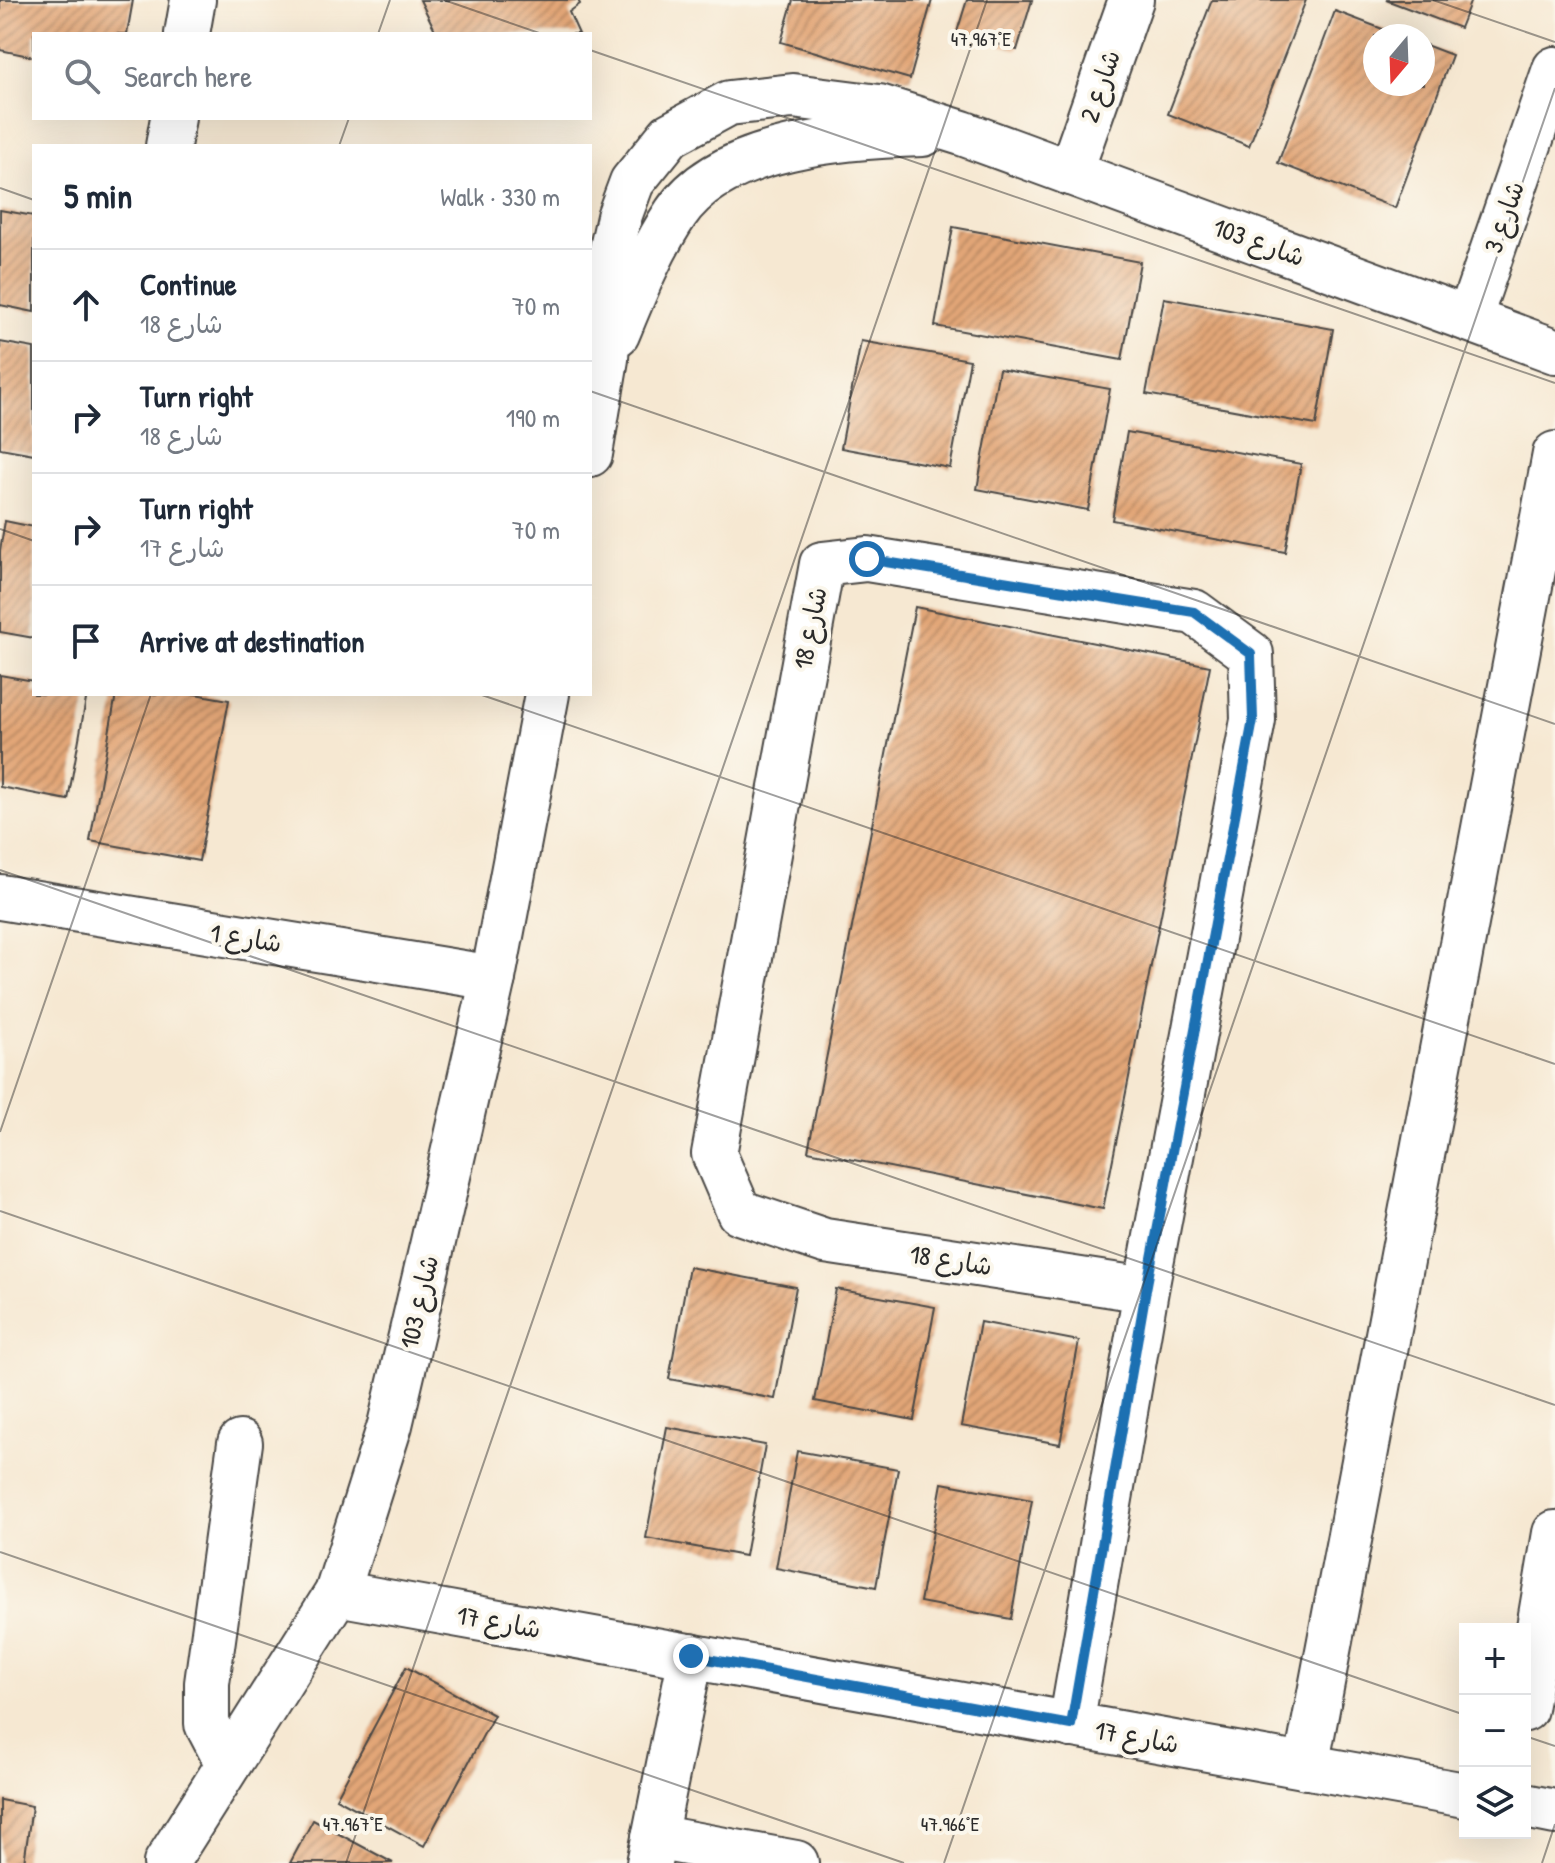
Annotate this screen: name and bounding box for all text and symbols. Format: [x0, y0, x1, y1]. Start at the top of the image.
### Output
north arrow [1363, 24, 1435, 96]
text: 47.967°E [951, 25, 1011, 52]
search box [32, 32, 592, 120]
street label: شارع 2 [1071, 45, 1129, 127]
icon: search [60, 54, 104, 98]
text: Search here [124, 56, 252, 96]
text: 5 min [64, 173, 132, 219]
street label: شارع 3 [1475, 176, 1533, 258]
text: Walk · 330 m [440, 179, 560, 214]
street label: شارع 103 [1208, 209, 1310, 275]
text: Continue [140, 264, 237, 304]
icon: ahead [64, 283, 108, 327]
text: 70 m [512, 288, 560, 323]
text: شارع 18 [140, 306, 223, 341]
text: Turn right [140, 376, 253, 416]
icon: right [64, 395, 108, 439]
text: 190 m [506, 400, 560, 435]
text: شارع 18 [140, 418, 223, 453]
text: Turn right [140, 488, 253, 528]
icon: right [64, 507, 108, 551]
text: 70 m [512, 512, 560, 547]
text: شارع 17 [140, 530, 225, 565]
route start [849, 541, 885, 577]
street label: شارع 18 [784, 584, 836, 672]
icon: arrive [64, 619, 108, 663]
text: Arrive at destination [140, 621, 365, 661]
street label: شارع 1 [208, 915, 284, 961]
street label: شارع 18 [907, 1236, 995, 1284]
street label: شارع 103 [391, 1252, 447, 1352]
street label: شارع 17 [454, 1597, 544, 1647]
map controls [1459, 1623, 1531, 1839]
button: + [1459, 1623, 1531, 1695]
route end [673, 1638, 709, 1674]
button: − [1459, 1695, 1531, 1767]
street label: شارع 17 [1092, 1712, 1182, 1762]
button: layers [1459, 1767, 1531, 1839]
text: 47.967°E [323, 1810, 383, 1837]
text: 47.966°E [921, 1810, 979, 1837]

